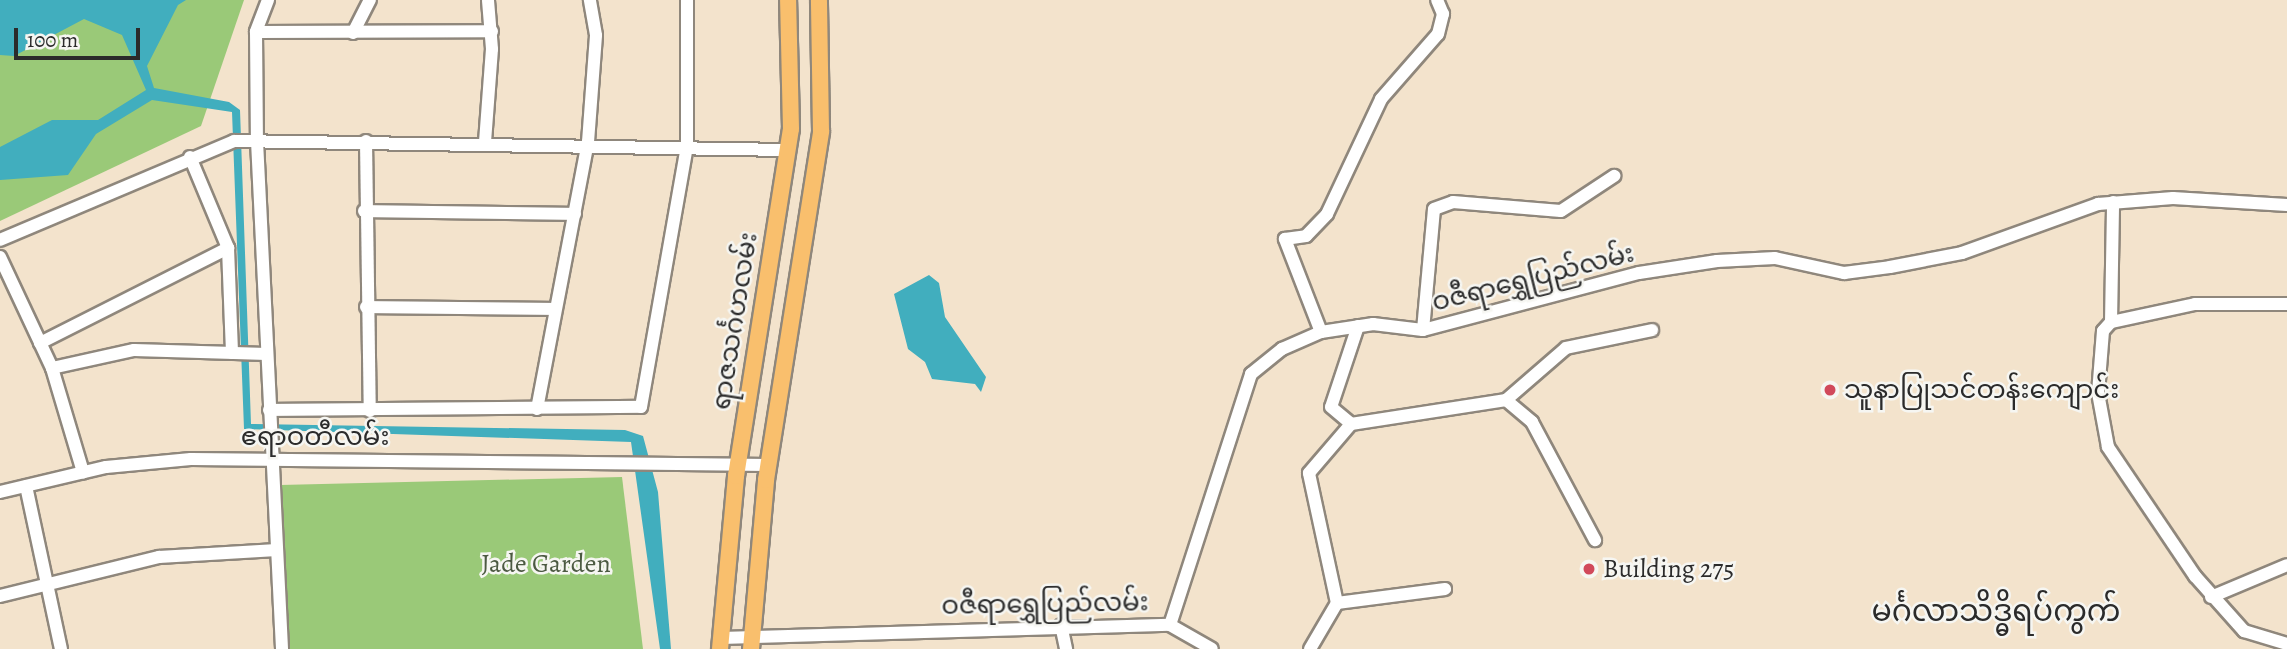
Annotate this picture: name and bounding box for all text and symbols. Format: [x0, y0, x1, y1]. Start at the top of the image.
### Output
scale bar [18, 14, 144, 58]
text: 100 m [27, 26, 78, 54]
street label: ရာဇသင်္ဂဟလမ်း [706, 230, 764, 412]
street label: ဝဇီရာရွှေပြည်လမ်း [1429, 238, 1637, 318]
place label: သူနာပြုသင်တန်းကျောင်း [1844, 374, 2119, 406]
marker: သူနာပြုသင်တန်းကျောင်း [1822, 382, 1838, 398]
street label: ဧရာဝတီလမ်း [241, 421, 389, 453]
park label: Jade Garden [481, 548, 611, 580]
place label: Building 275 [1603, 553, 1734, 585]
marker: Building 275 [1581, 561, 1597, 577]
street label: ဝဇီရာရွှေပြည်လမ်း [941, 587, 1149, 621]
district label: မင်္ဂလာသိဒ္ဓိရပ်ကွက် [1871, 593, 2121, 629]

